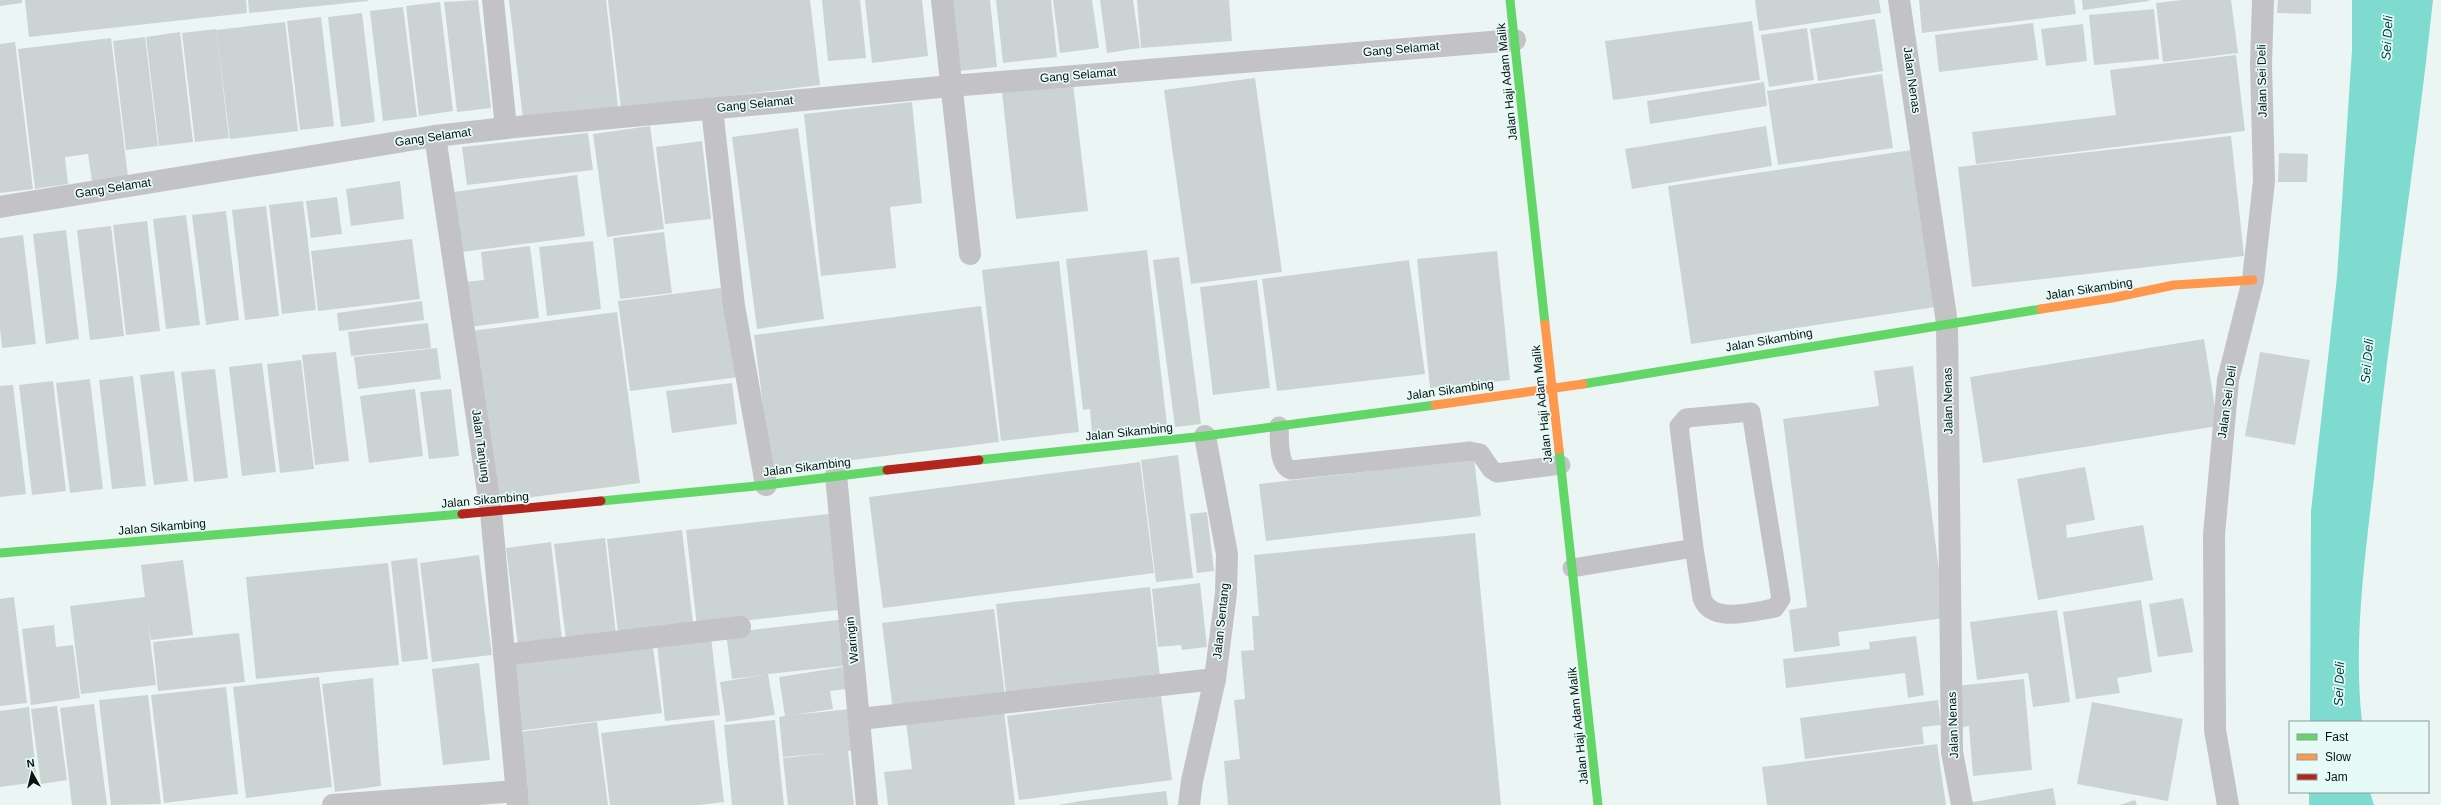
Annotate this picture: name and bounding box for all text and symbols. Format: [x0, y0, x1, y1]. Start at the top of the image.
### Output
water label: Sei Deli [2378, 14, 2396, 61]
street label: Jalan Haji Adam Malik [1494, 22, 1520, 141]
street label: Gang Selamat [1362, 39, 1440, 59]
street label: Jalan Sei Deli [2254, 44, 2270, 118]
street label: Jalan Nenas [1900, 46, 1924, 114]
street label: Gang Selamat [1039, 65, 1117, 85]
street label: Gang Selamat [716, 93, 795, 115]
street label: Gang Selamat [394, 125, 473, 149]
street label: Gang Selamat [74, 175, 153, 201]
street label: Jalan Sikambing [2044, 275, 2134, 303]
street label: Jalan Sikambing [1724, 325, 1814, 355]
water label: Sei Deli [2358, 337, 2377, 384]
street label: Jalan Haji Adam Malik [1529, 344, 1555, 463]
street label: Jalan Sei Deli [2215, 365, 2239, 439]
street label: Jalan Nenas [1940, 368, 1956, 434]
street label: Jalan Sikambing [1405, 377, 1495, 403]
street label: Jalan Tanjung [469, 408, 493, 484]
street label: Jalan Sikambing [1084, 420, 1174, 444]
street label: Jalan Sikambing [762, 455, 852, 479]
street label: Jalan Sikambing [441, 489, 529, 511]
street label: Jalan Sikambing [118, 516, 206, 538]
street label: Jalan Sentang [1210, 582, 1232, 660]
street label: Waringin [843, 616, 861, 664]
water label: Sei Deli [2331, 660, 2347, 707]
street label: Jalan Haji Adam Malik [1565, 666, 1591, 785]
street label: Jalan Nenas [1945, 691, 1961, 759]
legend [2289, 721, 2429, 793]
text: Fast [2325, 730, 2349, 744]
text: Slow [2325, 750, 2351, 764]
north arrow [12, 753, 52, 793]
text: N [26, 757, 35, 770]
text: Jam [2325, 770, 2348, 784]

